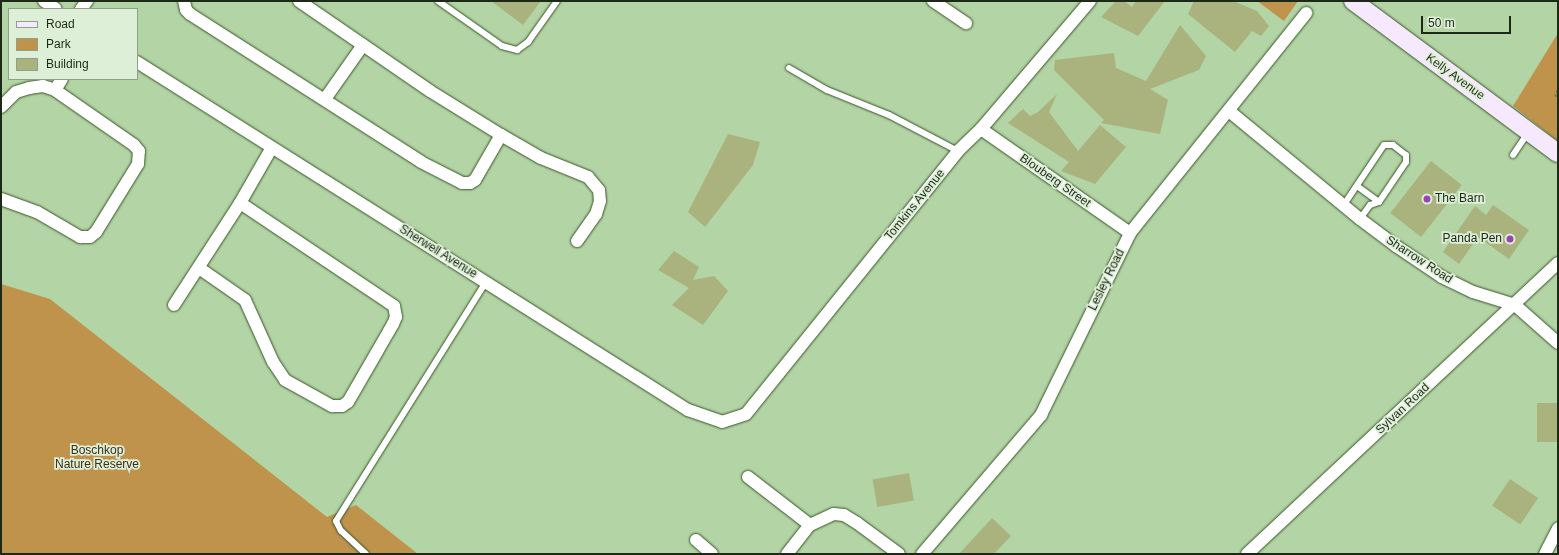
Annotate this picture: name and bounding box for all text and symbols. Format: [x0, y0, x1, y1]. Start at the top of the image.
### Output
legend [8, 8, 138, 80]
scale bar [1423, 8, 1513, 34]
text: 50 m [1428, 16, 1455, 30]
text: Road [46, 17, 75, 31]
text: Park [46, 37, 71, 51]
street label: Kelly Avenue [1423, 51, 1487, 103]
text: Building [46, 57, 89, 71]
street label: Blouberg Street [1017, 151, 1093, 211]
street label: Tomkins Avenue [882, 166, 948, 244]
place label: The Barn [1435, 192, 1484, 206]
marker: The Barn [1422, 194, 1432, 204]
street label: Sherwell Avenue [396, 222, 480, 282]
place label: Panda Pen [1443, 232, 1502, 246]
street label: Sharrow Road [1383, 233, 1455, 287]
marker: Panda Pen [1505, 234, 1515, 244]
street label: Lesley Road [1086, 247, 1128, 313]
street label: Sylvan Road [1373, 381, 1433, 437]
park label: Boschkop Nature Reserve [55, 444, 139, 472]

